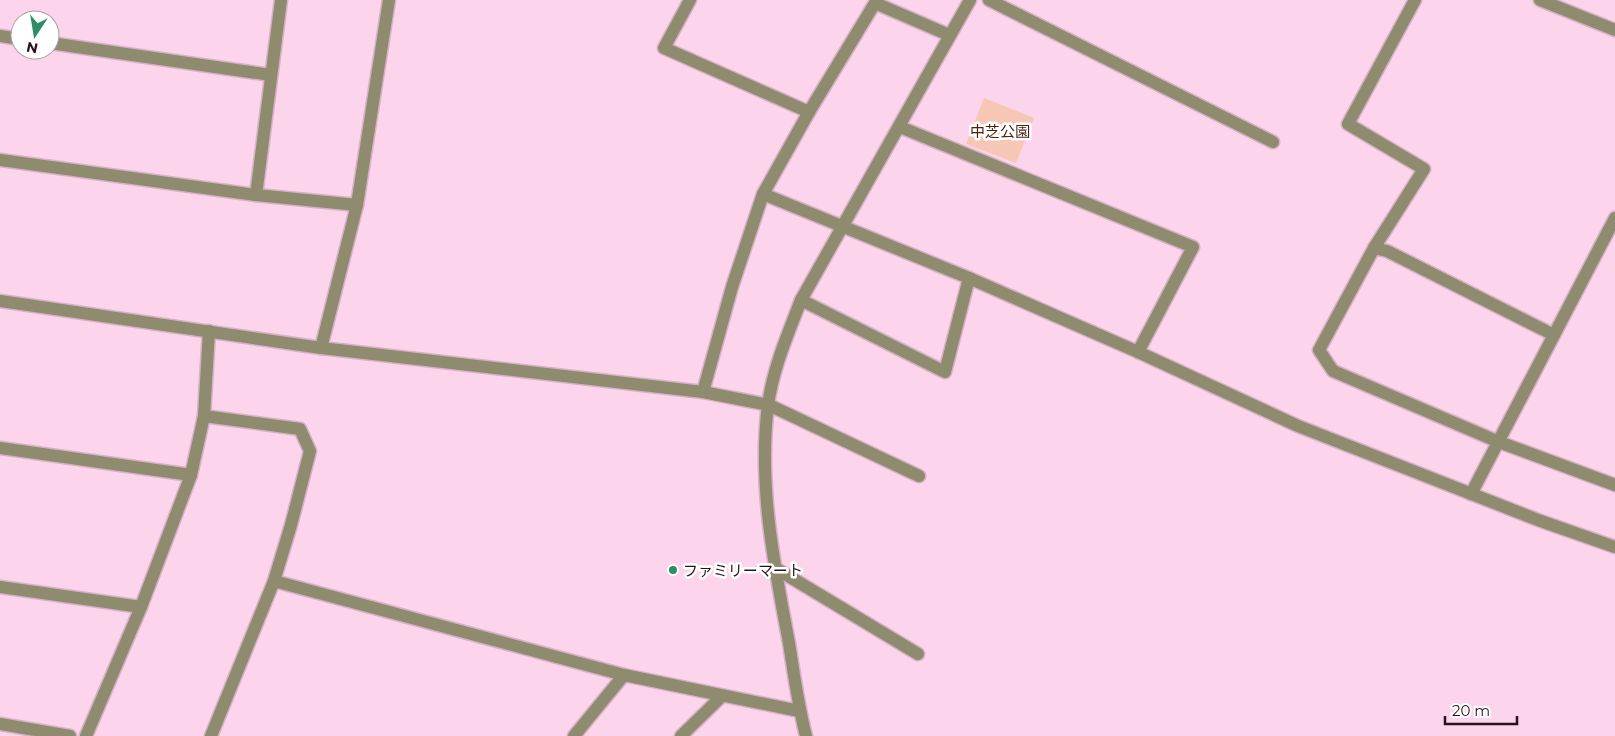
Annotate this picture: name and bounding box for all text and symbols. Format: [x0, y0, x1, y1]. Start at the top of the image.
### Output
north arrow [10, 10, 60, 60]
text: N [25, 38, 40, 58]
park label: 中芝公園 [970, 122, 1030, 141]
place label: ファミリーマート [683, 561, 803, 580]
marker: ファミリーマート [667, 564, 679, 576]
scale bar [1445, 694, 1518, 726]
text: 20 m [1452, 701, 1490, 720]

